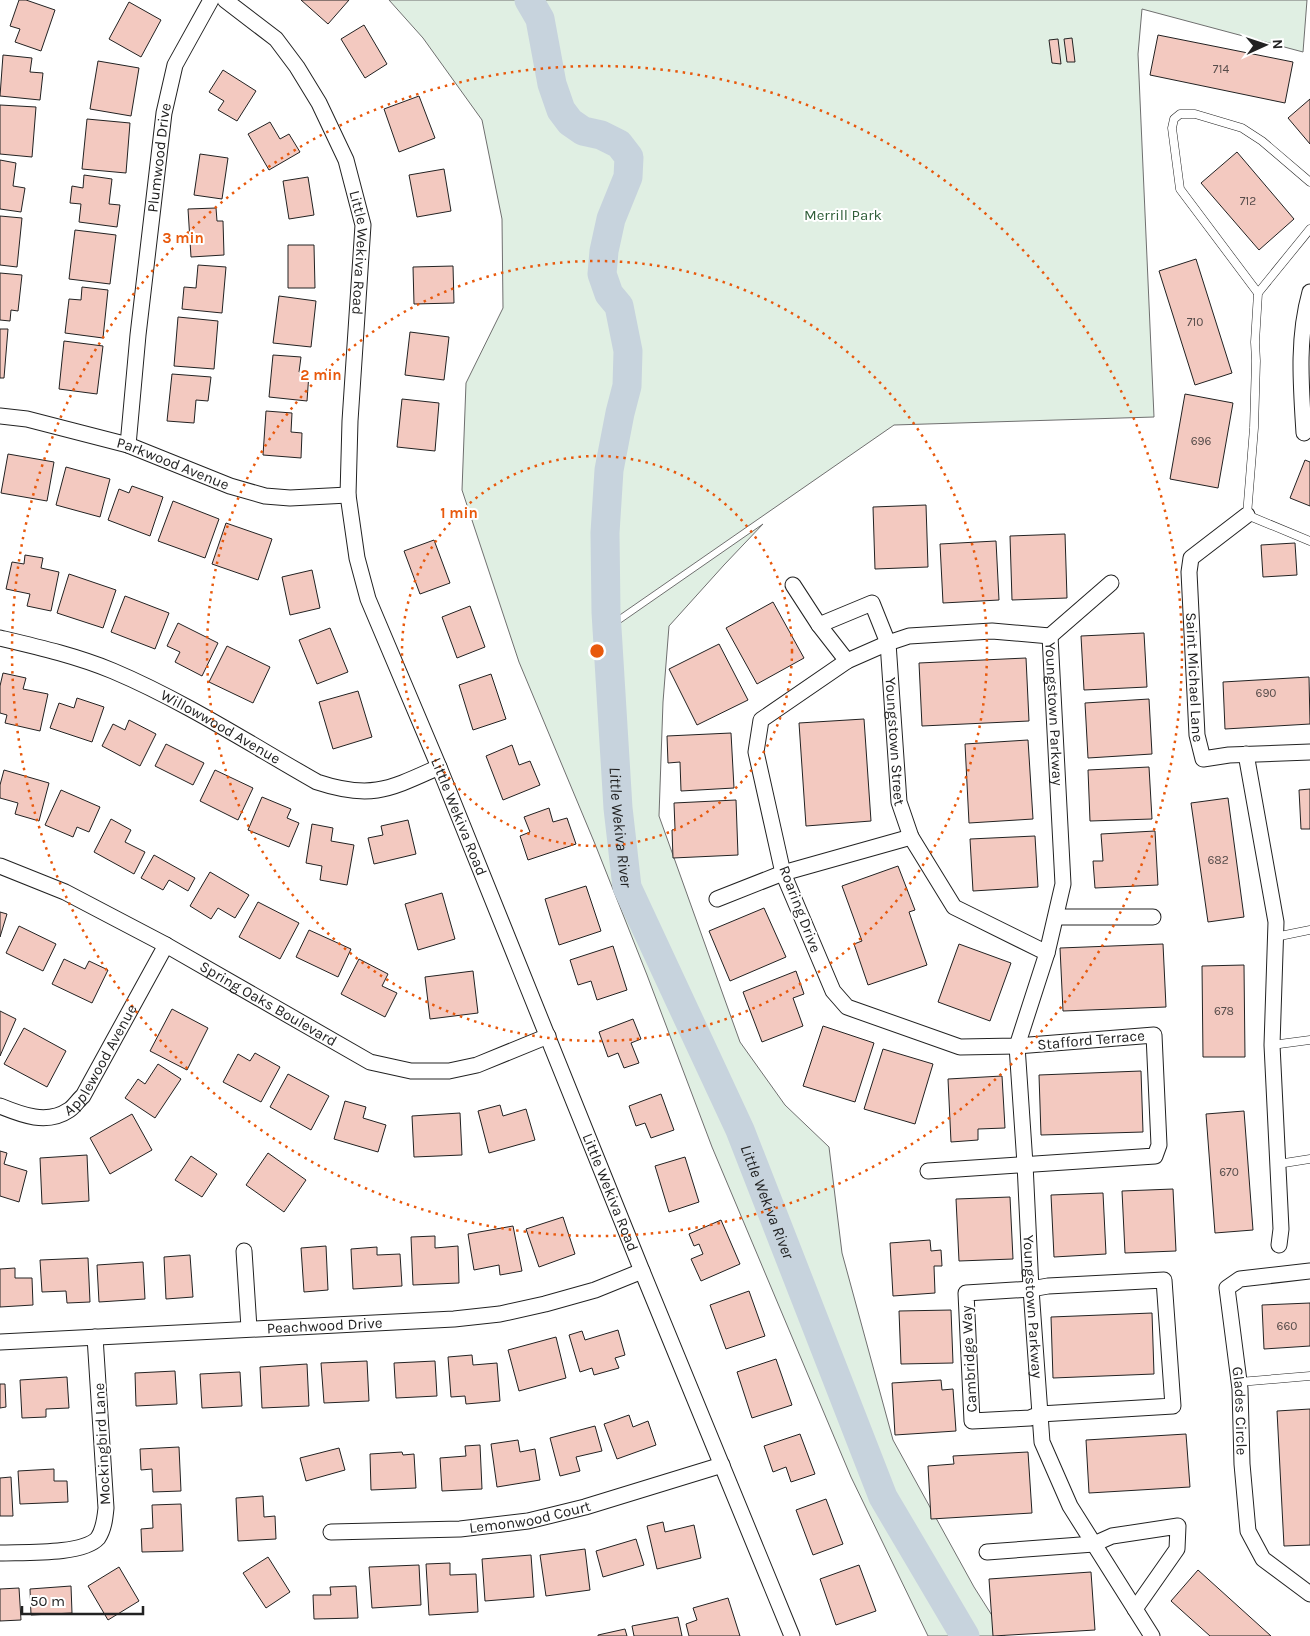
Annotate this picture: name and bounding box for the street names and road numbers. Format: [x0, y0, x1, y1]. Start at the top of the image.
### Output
street label: Plumwood Drive [143, 101, 175, 214]
street label: Little Wekiva Road [345, 188, 372, 316]
street label: Parkwood Avenue [115, 433, 232, 494]
street label: Saint Michael Lane [1182, 612, 1207, 744]
street label: Youngstown Parkway [1041, 642, 1067, 786]
street label: Youngstown Street [881, 677, 909, 808]
street label: Willowwood Avenue [158, 686, 284, 768]
street label: Little Wekiva Road [427, 755, 491, 878]
street label: Roaring Drive [775, 863, 825, 955]
street label: Spring Oaks Boulevard [196, 957, 340, 1050]
street label: Applewood Avenue [61, 1001, 141, 1120]
street label: Stafford Terrace [1036, 1026, 1146, 1054]
street label: Little Wekiva Road [578, 1131, 642, 1254]
street label: Youngstown Parkway [1019, 1234, 1046, 1379]
street label: Cambridge Way [957, 1305, 981, 1413]
street label: Peachwood Drive [266, 1314, 383, 1337]
street label: Glades Circle [1228, 1365, 1251, 1456]
street label: Mockingbird Lane [90, 1382, 114, 1506]
street label: Lemonwood Court [468, 1497, 593, 1537]

